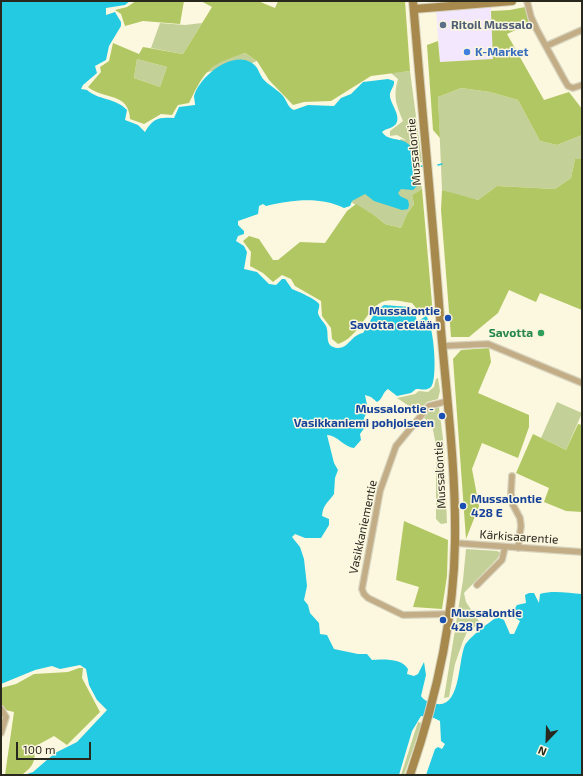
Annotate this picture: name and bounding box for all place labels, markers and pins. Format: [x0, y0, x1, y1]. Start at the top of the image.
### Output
place label: Ritoil Mussalo [451, 18, 533, 32]
marker: Ritoil Mussalo [438, 20, 448, 30]
place label: K-Market [475, 45, 528, 59]
marker: K-Market [462, 47, 472, 57]
place label: Mussalontie Savotta etelään [350, 304, 440, 332]
marker: Mussalontie Savotta etelään [443, 313, 453, 323]
place label: Savotta [489, 326, 533, 340]
marker: Savotta [536, 328, 546, 338]
place label: Mussalontie - Vasikkaniemi pohjoiseen [294, 402, 434, 430]
marker: Mussalontie - Vasikkaniemi pohjoiseen [437, 411, 447, 421]
place label: Mussalontie 428 E [471, 492, 542, 520]
marker: Mussalontie 428 E [458, 501, 468, 511]
place label: Mussalontie 428 P [451, 606, 522, 634]
marker: Mussalontie 428 P [438, 615, 448, 625]

